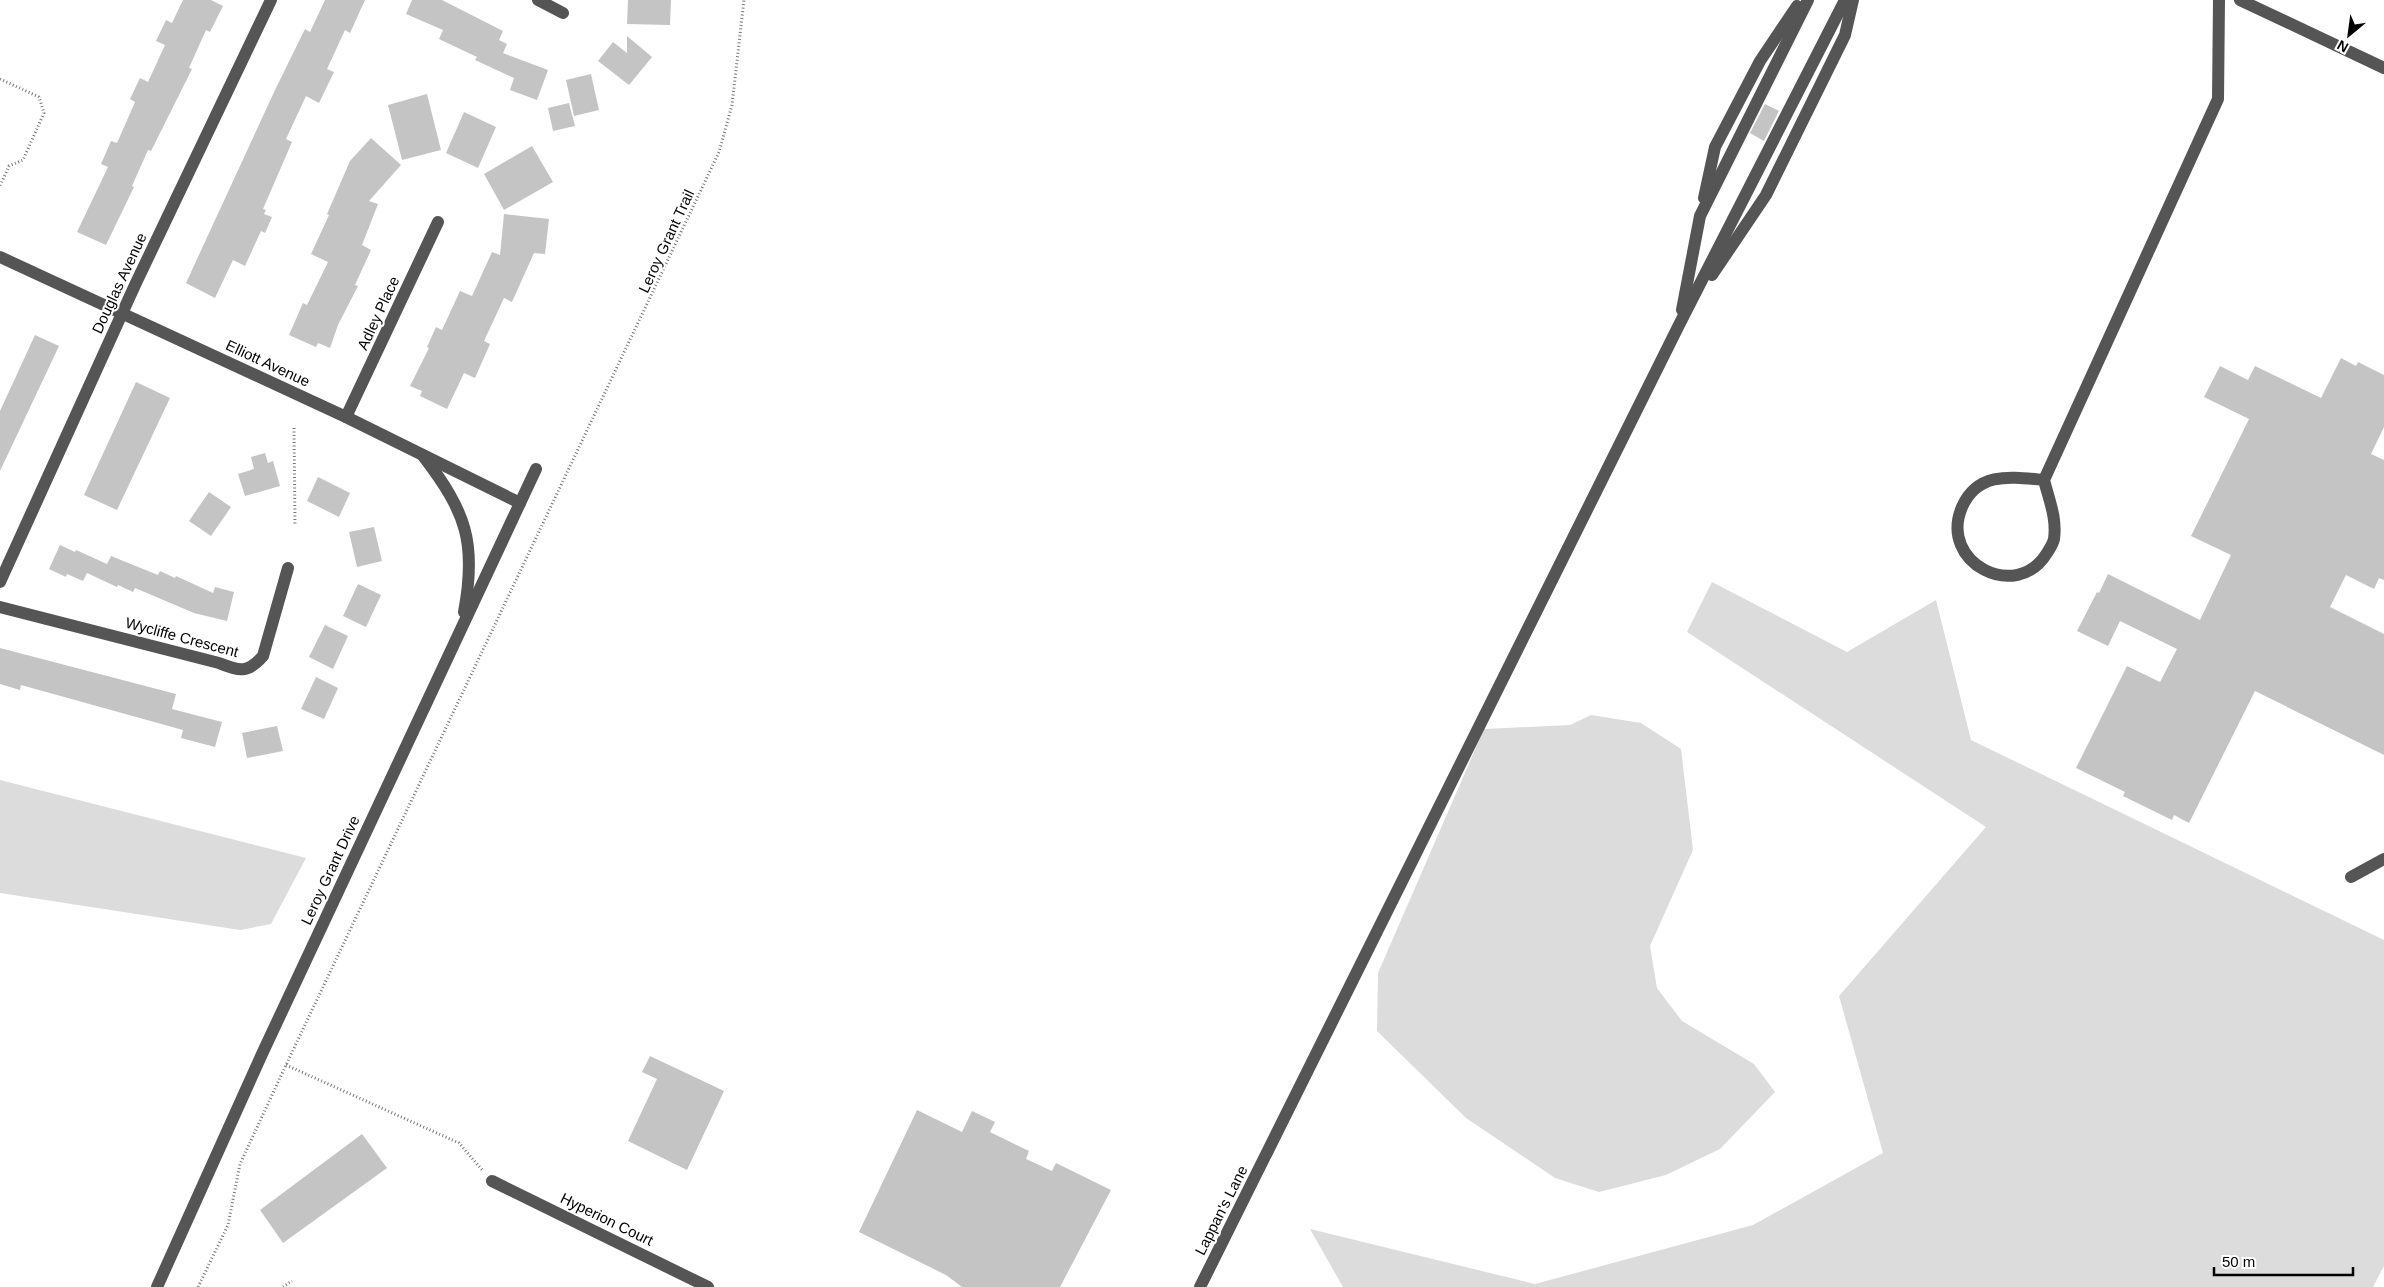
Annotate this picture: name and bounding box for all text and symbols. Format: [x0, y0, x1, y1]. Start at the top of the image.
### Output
north arrow [2324, 10, 2374, 60]
text: N [2334, 37, 2351, 56]
street label: Leroy Grant Trail [635, 187, 697, 295]
street label: Douglas Avenue [88, 230, 150, 336]
street label: Adley Place [354, 274, 402, 352]
street label: Elliott Avenue [223, 336, 313, 390]
street label: Wycliffe Crescent [124, 614, 241, 660]
street label: Leroy Grant Drive [297, 813, 363, 927]
street label: Lappan's Lane [1191, 1162, 1251, 1258]
street label: Hyperion Court [558, 1189, 657, 1249]
scale bar [2214, 1244, 2353, 1276]
text: 50 m [2222, 1253, 2255, 1270]

